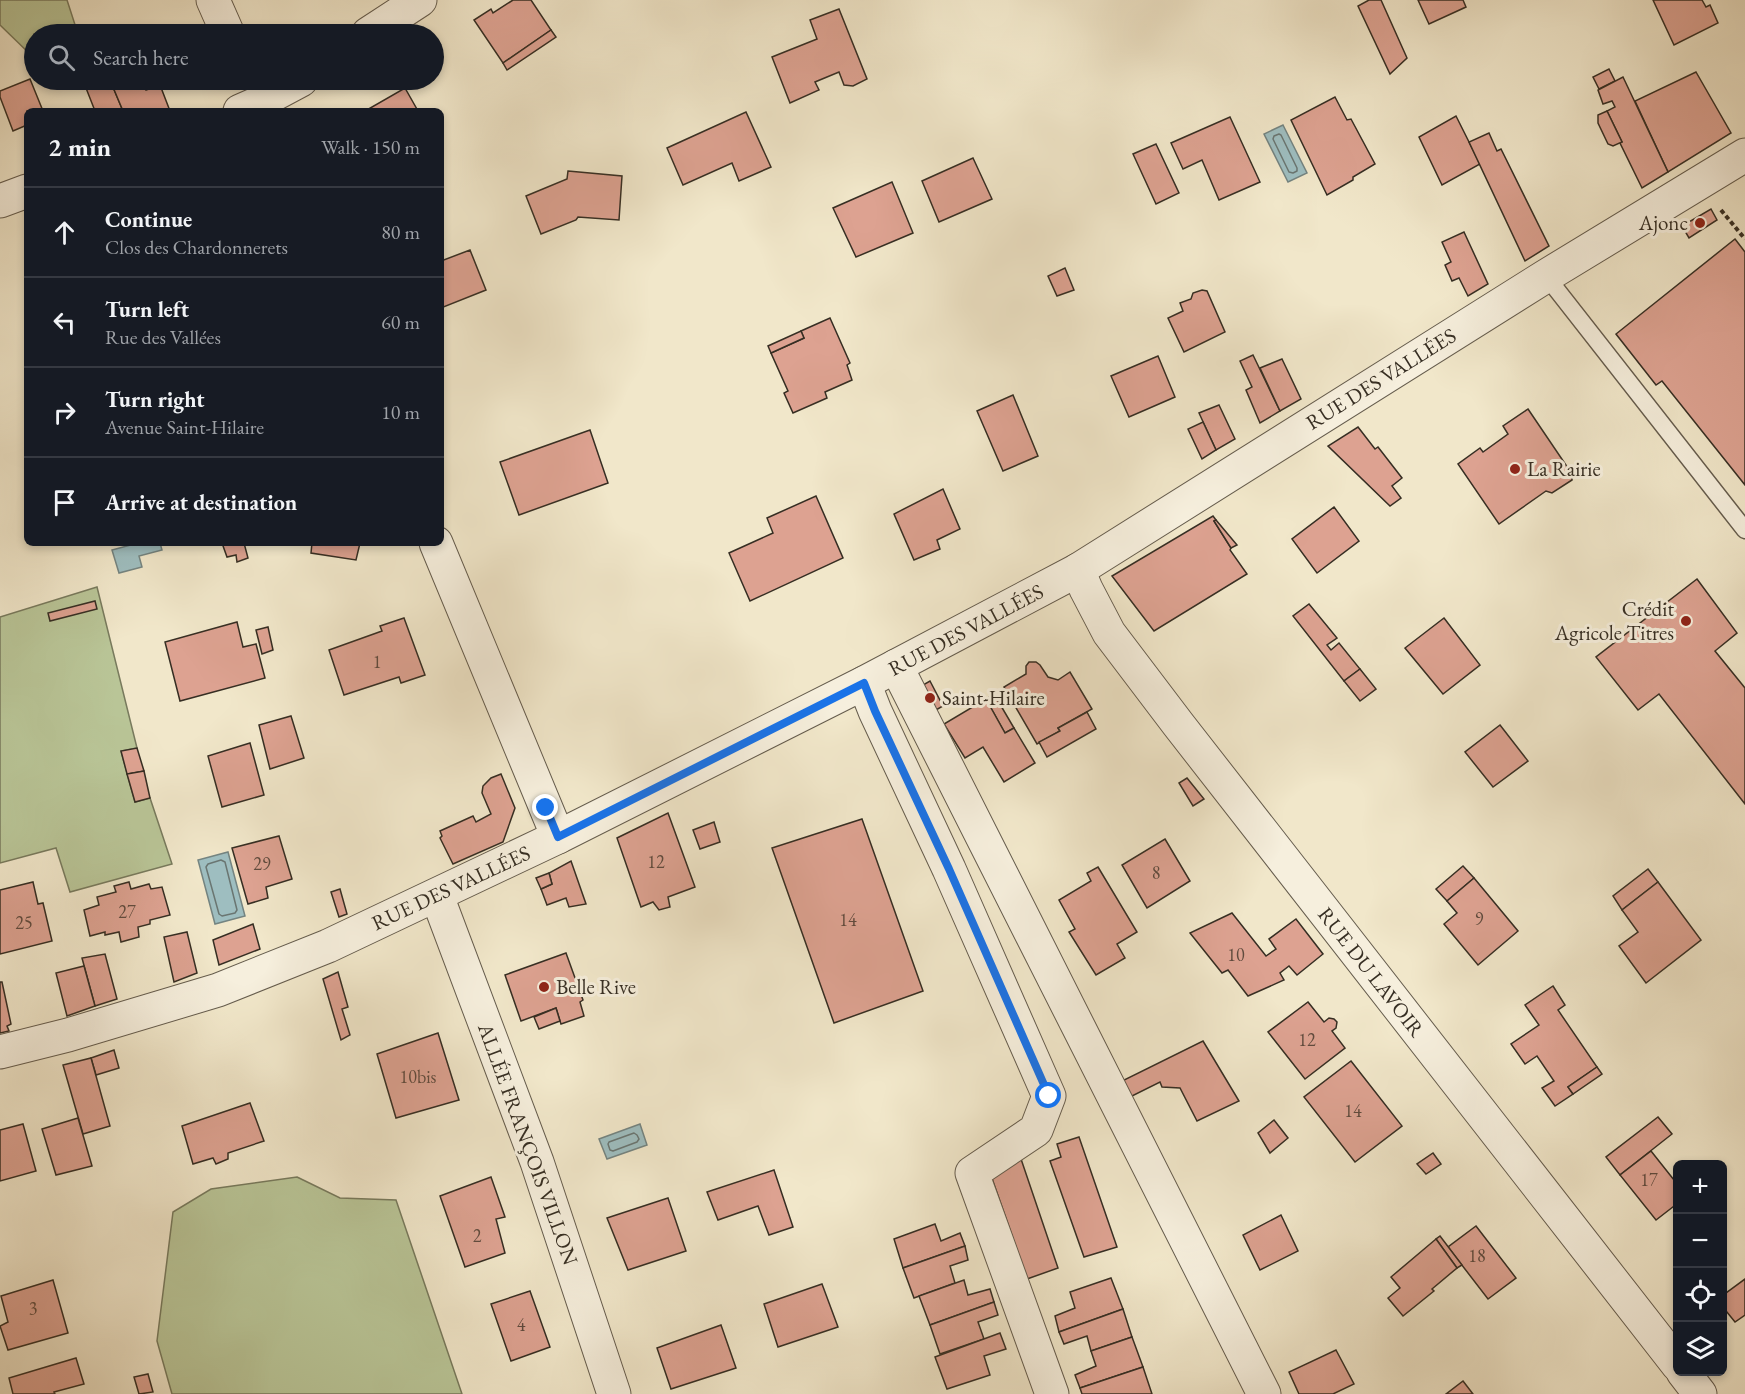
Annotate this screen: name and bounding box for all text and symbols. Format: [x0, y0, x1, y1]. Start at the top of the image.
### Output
search box [24, 24, 444, 90]
icon: search [45, 41, 78, 74]
text: Search here [93, 43, 188, 72]
text: 2 min [48, 130, 111, 164]
text: Walk · 150 m [321, 134, 420, 160]
text: Continue [105, 205, 192, 234]
place label: Ajonc [1638, 209, 1688, 236]
icon: ahead [48, 216, 81, 249]
marker: Ajonc [1693, 216, 1707, 230]
text: 80 m [381, 219, 420, 245]
text: Clos des Chardonnerets [105, 234, 288, 260]
text: Turn left [105, 295, 189, 324]
icon: left [48, 306, 81, 339]
text: 60 m [381, 309, 420, 335]
street label: RUE DES VALLÉES [1301, 322, 1461, 436]
text: Rue des Vallées [105, 324, 221, 350]
text: Turn right [105, 385, 204, 414]
icon: right [48, 396, 81, 429]
text: 10 m [381, 399, 420, 425]
text: Avenue Saint-Hilaire [105, 414, 264, 440]
place label: La Rairie [1527, 455, 1601, 482]
marker: La Rairie [1508, 462, 1522, 476]
icon: arrive [48, 486, 81, 519]
text: Arrive at destination [105, 488, 297, 517]
street label: RUE DES VALLÉES [883, 577, 1048, 682]
place label: Crédit Agricole Titres [1554, 595, 1674, 646]
marker: Crédit Agricole Titres [1679, 614, 1693, 628]
house number: 1 [373, 650, 381, 673]
place label: Saint-Hilaire [942, 684, 1045, 711]
marker: Saint-Hilaire [923, 691, 937, 705]
route end [532, 794, 558, 820]
street label: RUE DES VALLÉES [367, 839, 534, 936]
house number: 12 [647, 850, 665, 873]
house number: 29 [253, 852, 271, 875]
house number: 8 [1152, 861, 1160, 884]
house number: 27 [118, 900, 136, 923]
street label: RUE DU LAVOIR [1312, 901, 1431, 1043]
house number: 9 [1475, 907, 1484, 930]
house number: 14 [839, 908, 857, 931]
house number: 25 [15, 911, 33, 934]
house number: 10 [1227, 943, 1245, 966]
place label: Belle Rive [556, 973, 636, 1000]
marker: Belle Rive [537, 980, 551, 994]
street label: ALLÉE FRANÇOIS VILLON [472, 1018, 585, 1269]
house number: 12 [1298, 1028, 1316, 1051]
house number: 10bis [400, 1065, 437, 1088]
route start [1035, 1082, 1061, 1108]
house number: 14 [1344, 1099, 1362, 1122]
map controls [1673, 1160, 1727, 1376]
button: + [1673, 1160, 1727, 1214]
house number: 17 [1640, 1168, 1658, 1191]
button: − [1673, 1214, 1727, 1268]
house number: 2 [473, 1224, 482, 1247]
house number: 18 [1468, 1244, 1486, 1267]
button: locate [1673, 1268, 1727, 1322]
house number: 3 [29, 1297, 37, 1320]
house number: 4 [517, 1313, 526, 1336]
button: layers [1673, 1322, 1727, 1376]

